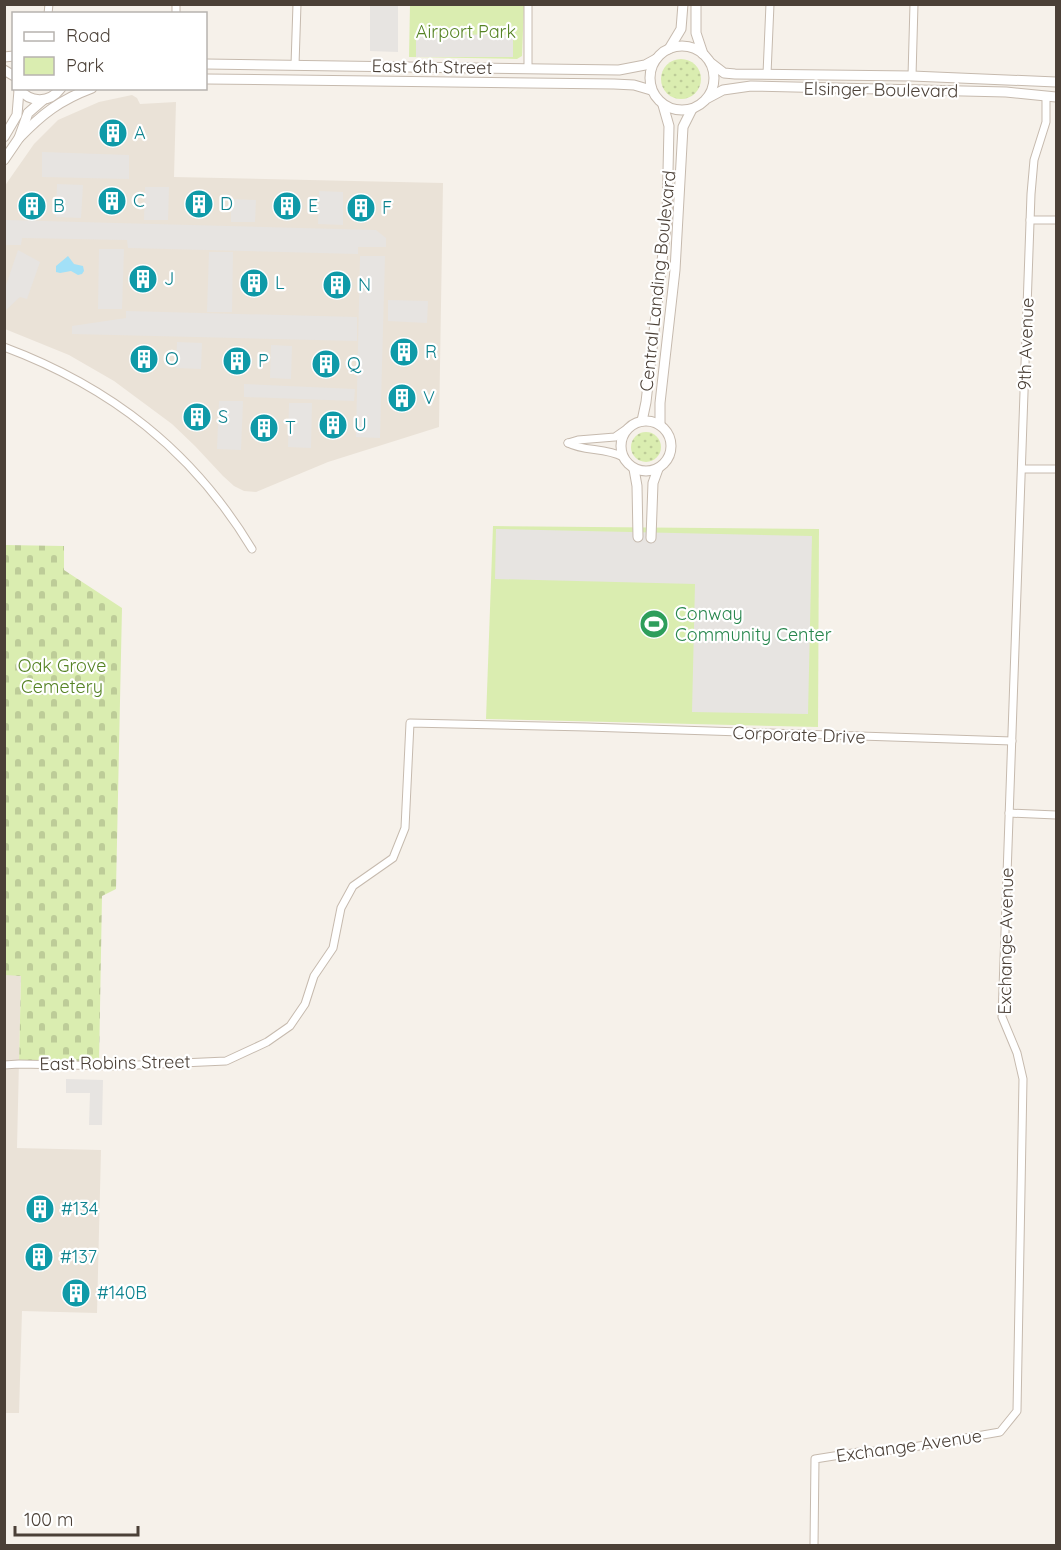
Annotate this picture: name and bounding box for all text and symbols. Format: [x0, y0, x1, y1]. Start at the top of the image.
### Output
legend [12, 12, 207, 90]
park label: Airport Park [416, 20, 516, 43]
text: Road [66, 24, 111, 47]
text: Park [66, 54, 104, 77]
street label: East 6th Street [371, 54, 493, 79]
street label: Elsinger Boulevard [803, 77, 959, 102]
building icon: A [97, 117, 129, 149]
place label: A [134, 121, 146, 144]
street label: Central Landing Boulevard [634, 169, 681, 393]
building icon: C [96, 185, 128, 217]
building icon: D [183, 188, 215, 220]
place label: C [133, 189, 145, 212]
building icon: B [16, 190, 48, 222]
building icon: E [271, 190, 303, 222]
place label: D [220, 192, 233, 215]
building icon: F [345, 192, 377, 224]
place label: B [53, 194, 65, 217]
place label: E [308, 194, 318, 217]
place label: F [382, 196, 392, 219]
building icon: J [127, 263, 159, 295]
place label: J [164, 267, 174, 290]
building icon: L [238, 267, 270, 299]
building icon: N [321, 269, 353, 301]
place label: L [275, 271, 285, 294]
place label: N [358, 273, 371, 296]
street label: 9th Avenue [1012, 297, 1039, 391]
building icon: R [388, 336, 420, 368]
place label: R [425, 340, 437, 363]
building icon: O [128, 343, 160, 375]
building icon: P [221, 345, 253, 377]
place label: O [165, 347, 179, 370]
building icon: Q [310, 348, 342, 380]
place label: P [258, 349, 269, 372]
place label: Q [347, 352, 362, 375]
building icon: V [386, 382, 418, 414]
place label: V [423, 386, 435, 409]
building icon: S [181, 401, 213, 433]
place label: S [218, 405, 228, 428]
building icon: U [317, 409, 349, 441]
building icon: T [248, 412, 280, 444]
place label: U [354, 413, 367, 436]
place label: T [285, 416, 296, 439]
place label: Conway Community Center [675, 602, 832, 646]
sports icon: Conway Community Center [638, 608, 670, 640]
park label: Oak Grove Cemetery [18, 654, 106, 698]
street label: Corporate Drive [732, 721, 866, 748]
street label: Exchange Avenue [993, 867, 1018, 1015]
street label: East Robins Street [39, 1050, 191, 1075]
building icon: #134 [24, 1193, 56, 1225]
place label: #134 [61, 1197, 98, 1220]
building icon: #137 [23, 1241, 55, 1273]
place label: #137 [60, 1245, 97, 1268]
building icon: #140B [60, 1277, 92, 1309]
place label: #140B [97, 1281, 147, 1304]
street label: Exchange Avenue [834, 1424, 983, 1467]
scale bar [15, 1499, 138, 1537]
text: 100 m [24, 1508, 73, 1531]

